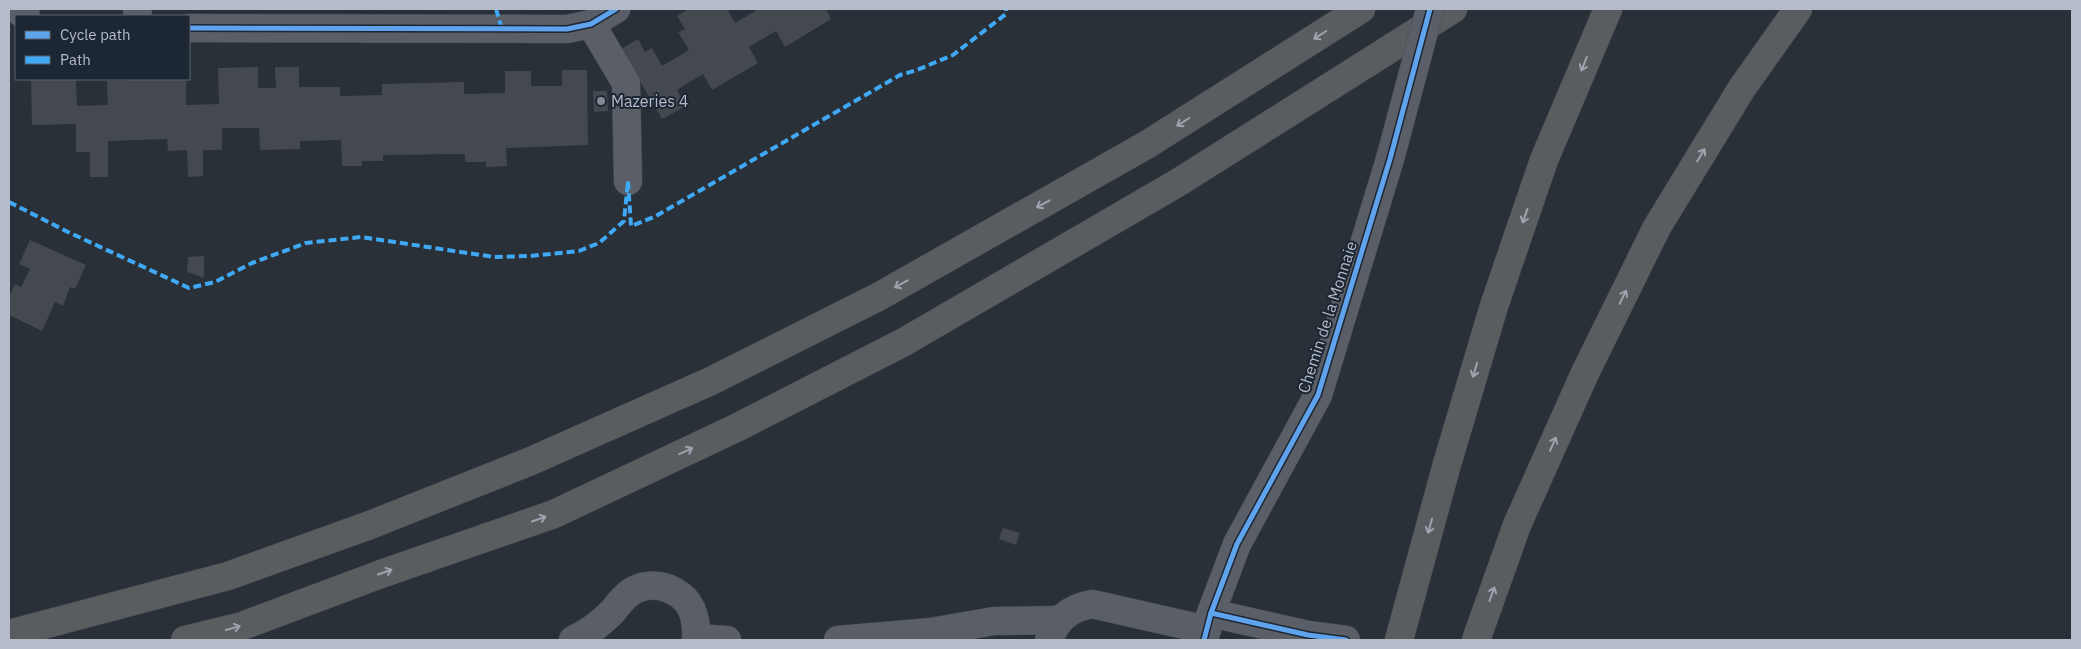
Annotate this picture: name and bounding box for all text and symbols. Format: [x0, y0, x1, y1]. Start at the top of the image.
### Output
legend [15, 15, 190, 80]
text: Cycle path [60, 25, 131, 44]
one-way arrow [1314, 30, 1328, 40]
text: Path [60, 50, 91, 69]
one-way arrow [1578, 57, 1587, 72]
place label: Mazeries 4 [611, 91, 688, 111]
marker: Mazeries 4 [595, 95, 607, 107]
one-way arrow [1177, 117, 1191, 127]
one-way arrow [1697, 148, 1707, 162]
one-way arrow [1036, 199, 1050, 209]
one-way arrow [1520, 208, 1529, 223]
street label: Chemin de la Monnaie [1293, 238, 1361, 396]
one-way arrow [895, 279, 909, 289]
one-way arrow [1619, 290, 1628, 305]
one-way arrow [1469, 362, 1479, 378]
one-way arrow [1549, 437, 1559, 452]
one-way arrow [678, 446, 693, 455]
one-way arrow [530, 514, 546, 523]
one-way arrow [1424, 518, 1434, 534]
one-way arrow [377, 567, 392, 576]
one-way arrow [1488, 587, 1497, 602]
one-way arrow [224, 623, 240, 632]

